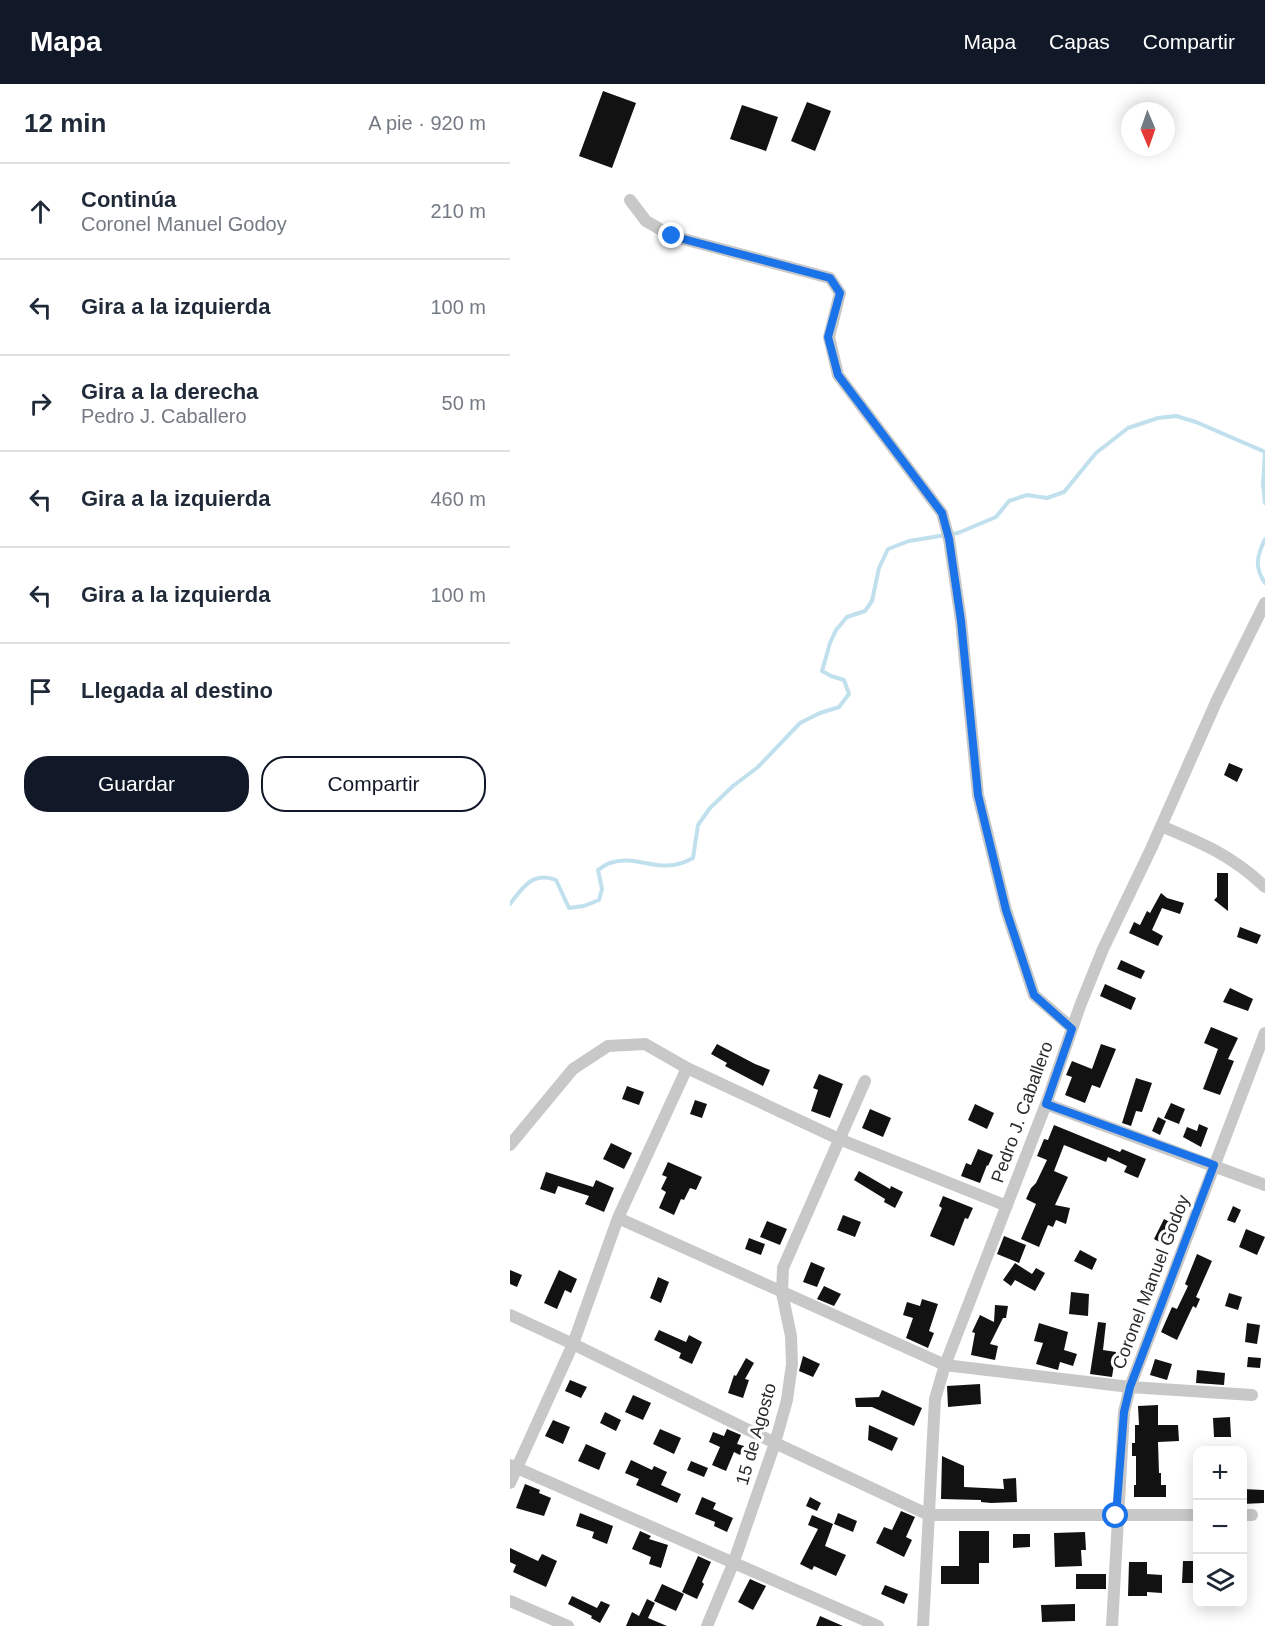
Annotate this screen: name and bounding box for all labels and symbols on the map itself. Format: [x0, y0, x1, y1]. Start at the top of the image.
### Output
north arrow [1121, 102, 1175, 156]
route end [658, 222, 684, 248]
street label: Pedro J. Caballero [987, 1039, 1057, 1185]
street label: Coronel Manuel Godoy [1108, 1192, 1194, 1372]
street label: 15 de Agosto [732, 1381, 780, 1487]
route start [1102, 1502, 1128, 1528]

